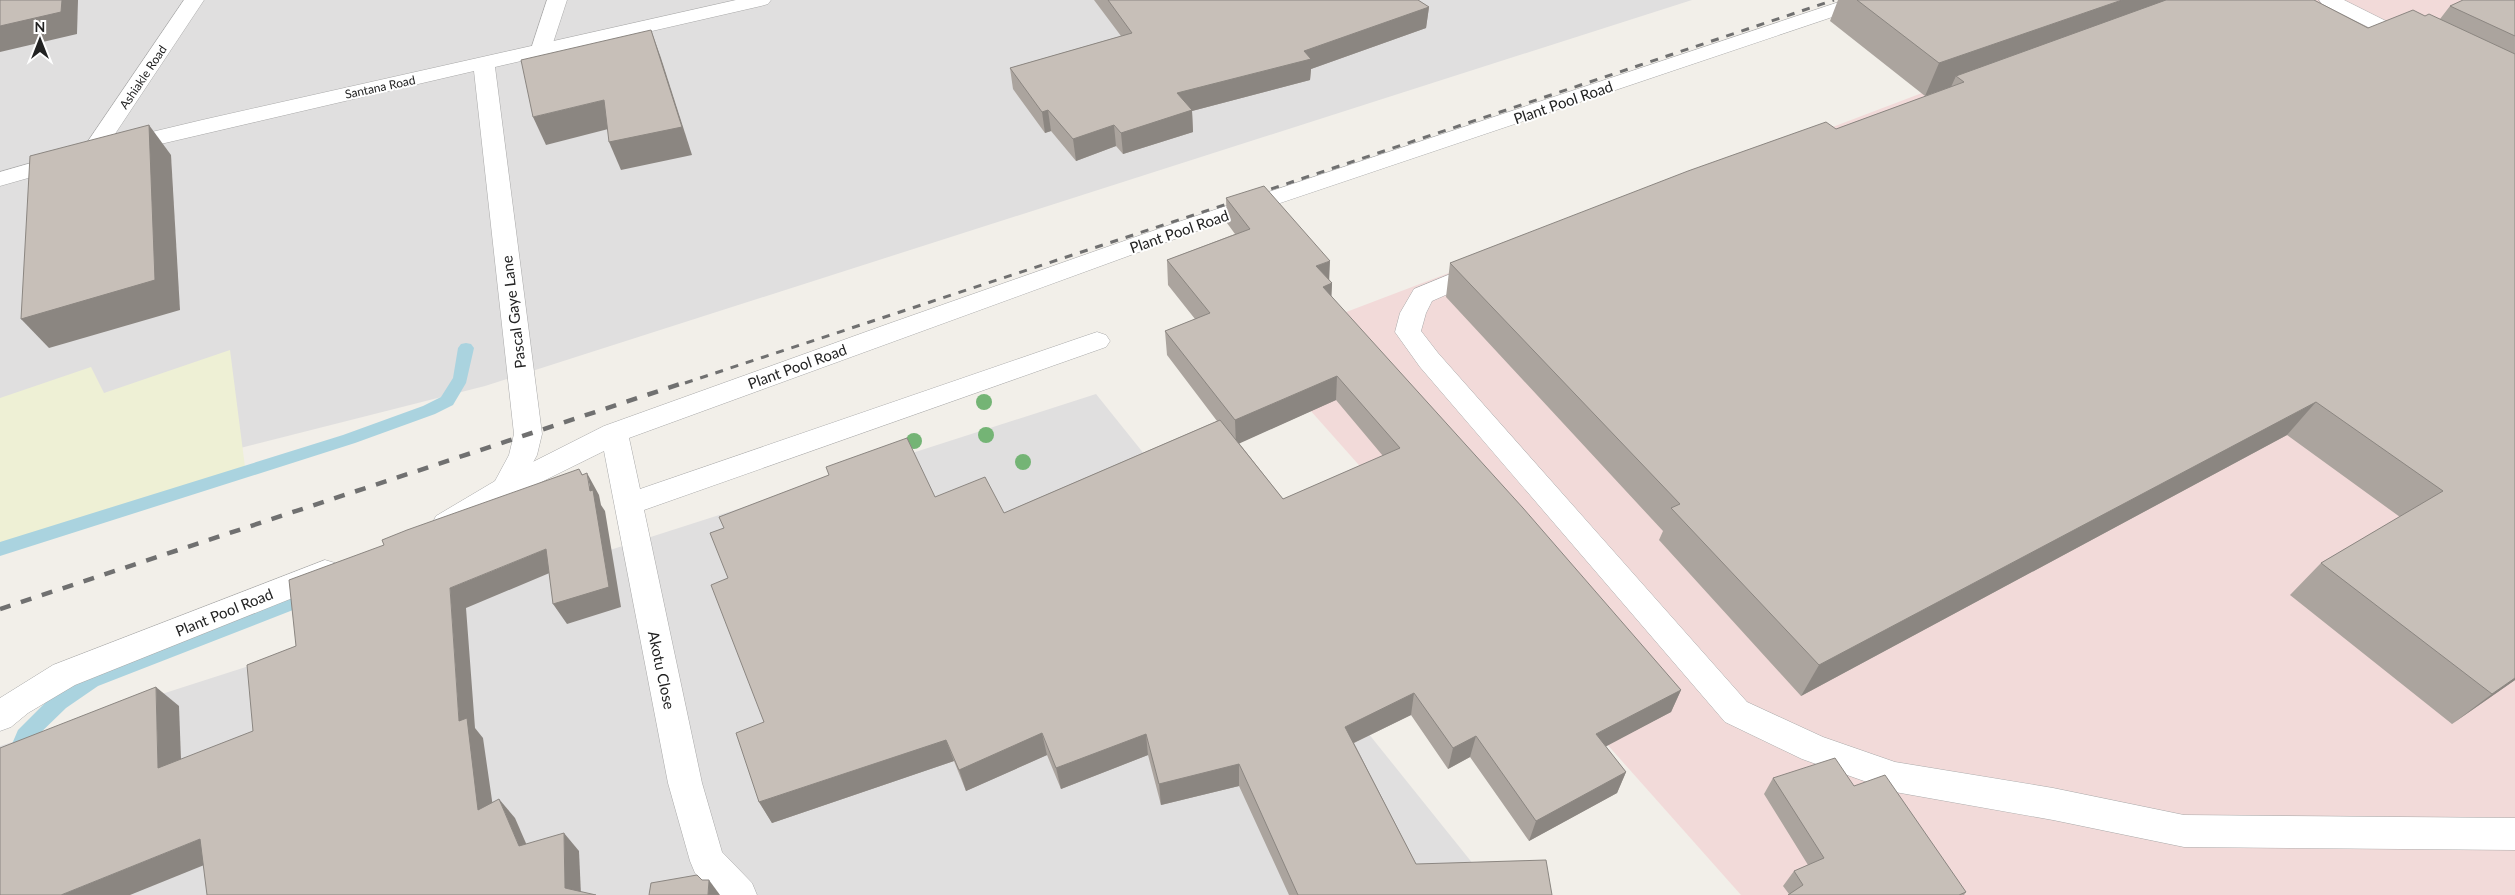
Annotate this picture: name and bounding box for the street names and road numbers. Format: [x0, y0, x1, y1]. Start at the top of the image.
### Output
street label: Ashiakle Road [116, 42, 170, 112]
street label: Santana Road [343, 72, 417, 102]
street label: Plant Pool Road [1511, 77, 1615, 127]
street label: Plant Pool Road [1127, 206, 1231, 256]
street label: Pascal Gaye Lane [497, 254, 529, 369]
street label: Plant Pool Road [745, 340, 849, 392]
street label: Plant Pool Road [173, 584, 275, 640]
street label: Akotu Close [645, 629, 679, 711]

